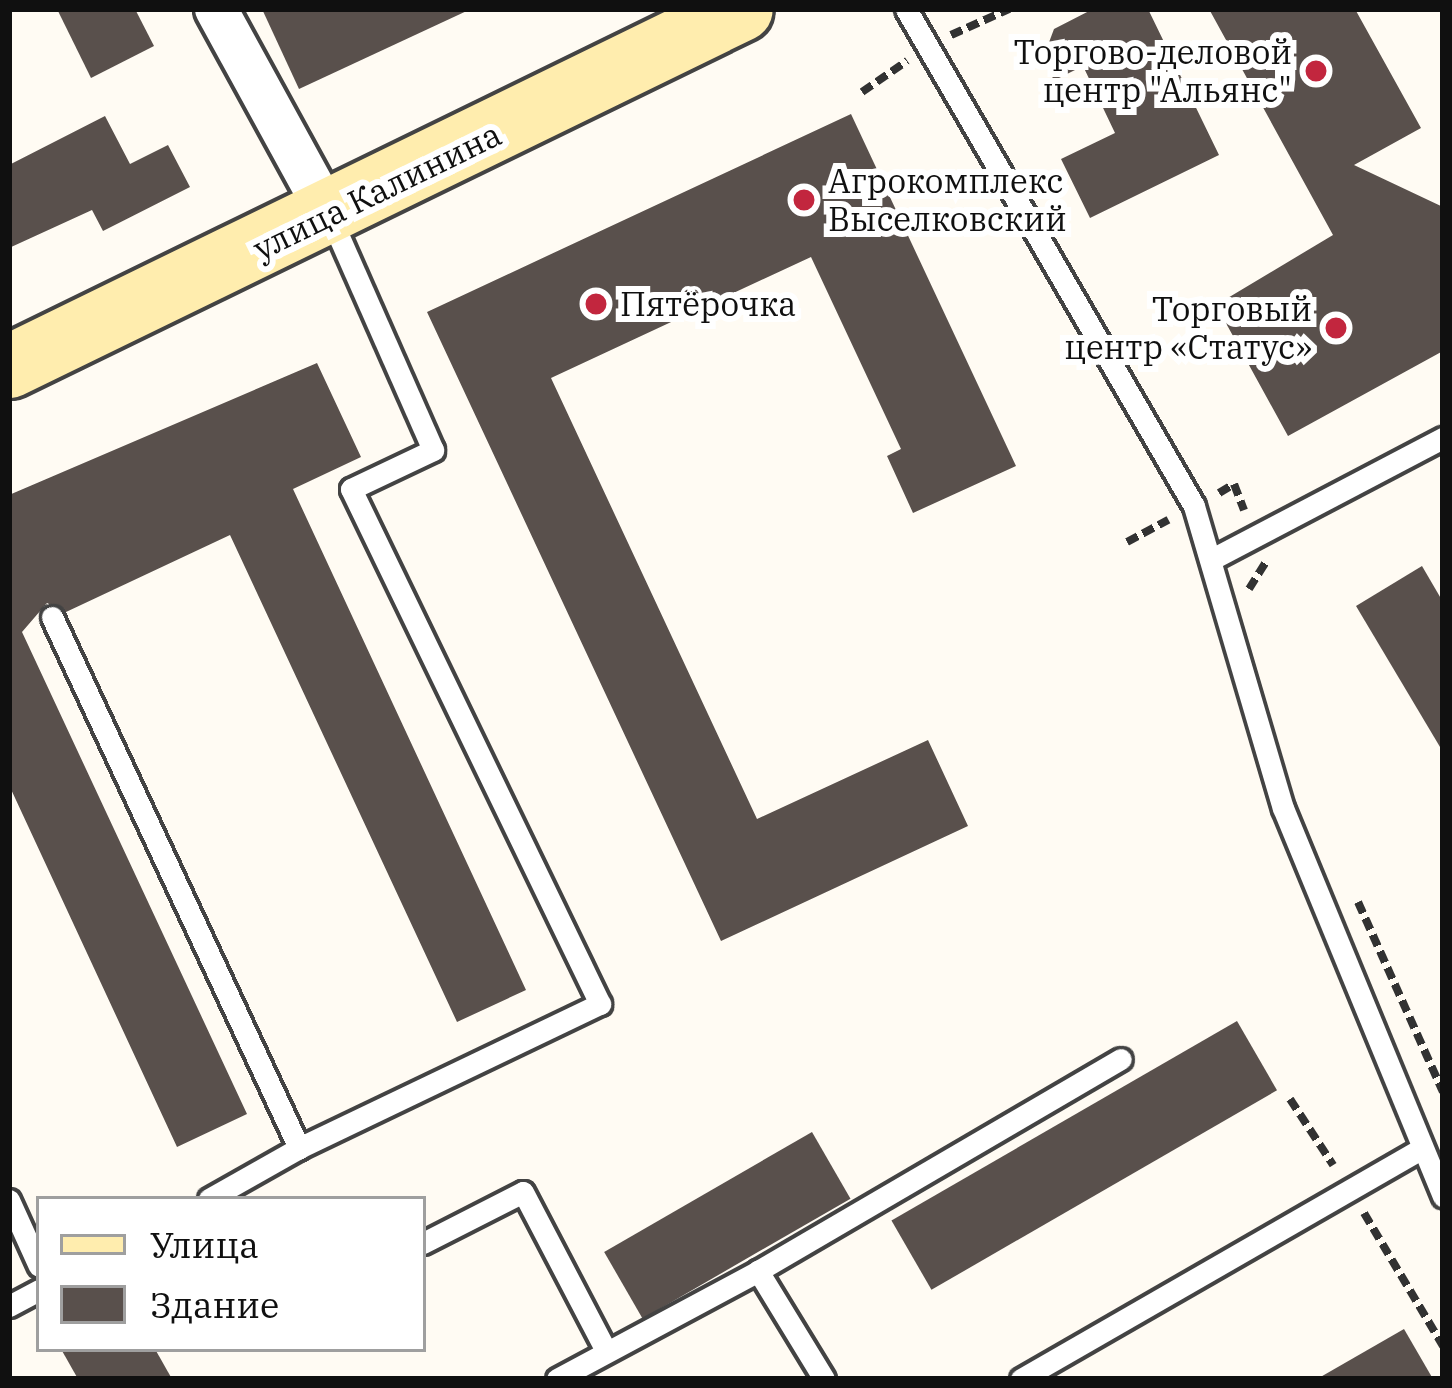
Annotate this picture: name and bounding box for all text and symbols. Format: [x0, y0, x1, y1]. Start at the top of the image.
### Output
place label: Торгово-деловой центр "Альянс" [1014, 32, 1292, 110]
marker: Торгово-деловой центр "Альянс" [1303, 58, 1329, 84]
street label: улица Калинина [247, 114, 507, 268]
place label: Агрокомплекс Выселковский [828, 161, 1067, 239]
marker: Агрокомплекс Выселковский [791, 187, 817, 213]
place label: Пятёрочка [620, 284, 796, 324]
place label: Торговый центр «Статус» [1064, 289, 1312, 367]
marker: Пятёрочка [583, 291, 609, 317]
marker: Торговый центр «Статус» [1323, 315, 1349, 341]
legend [36, 1196, 426, 1352]
text: Улица [150, 1221, 259, 1268]
text: Здание [150, 1281, 279, 1328]

